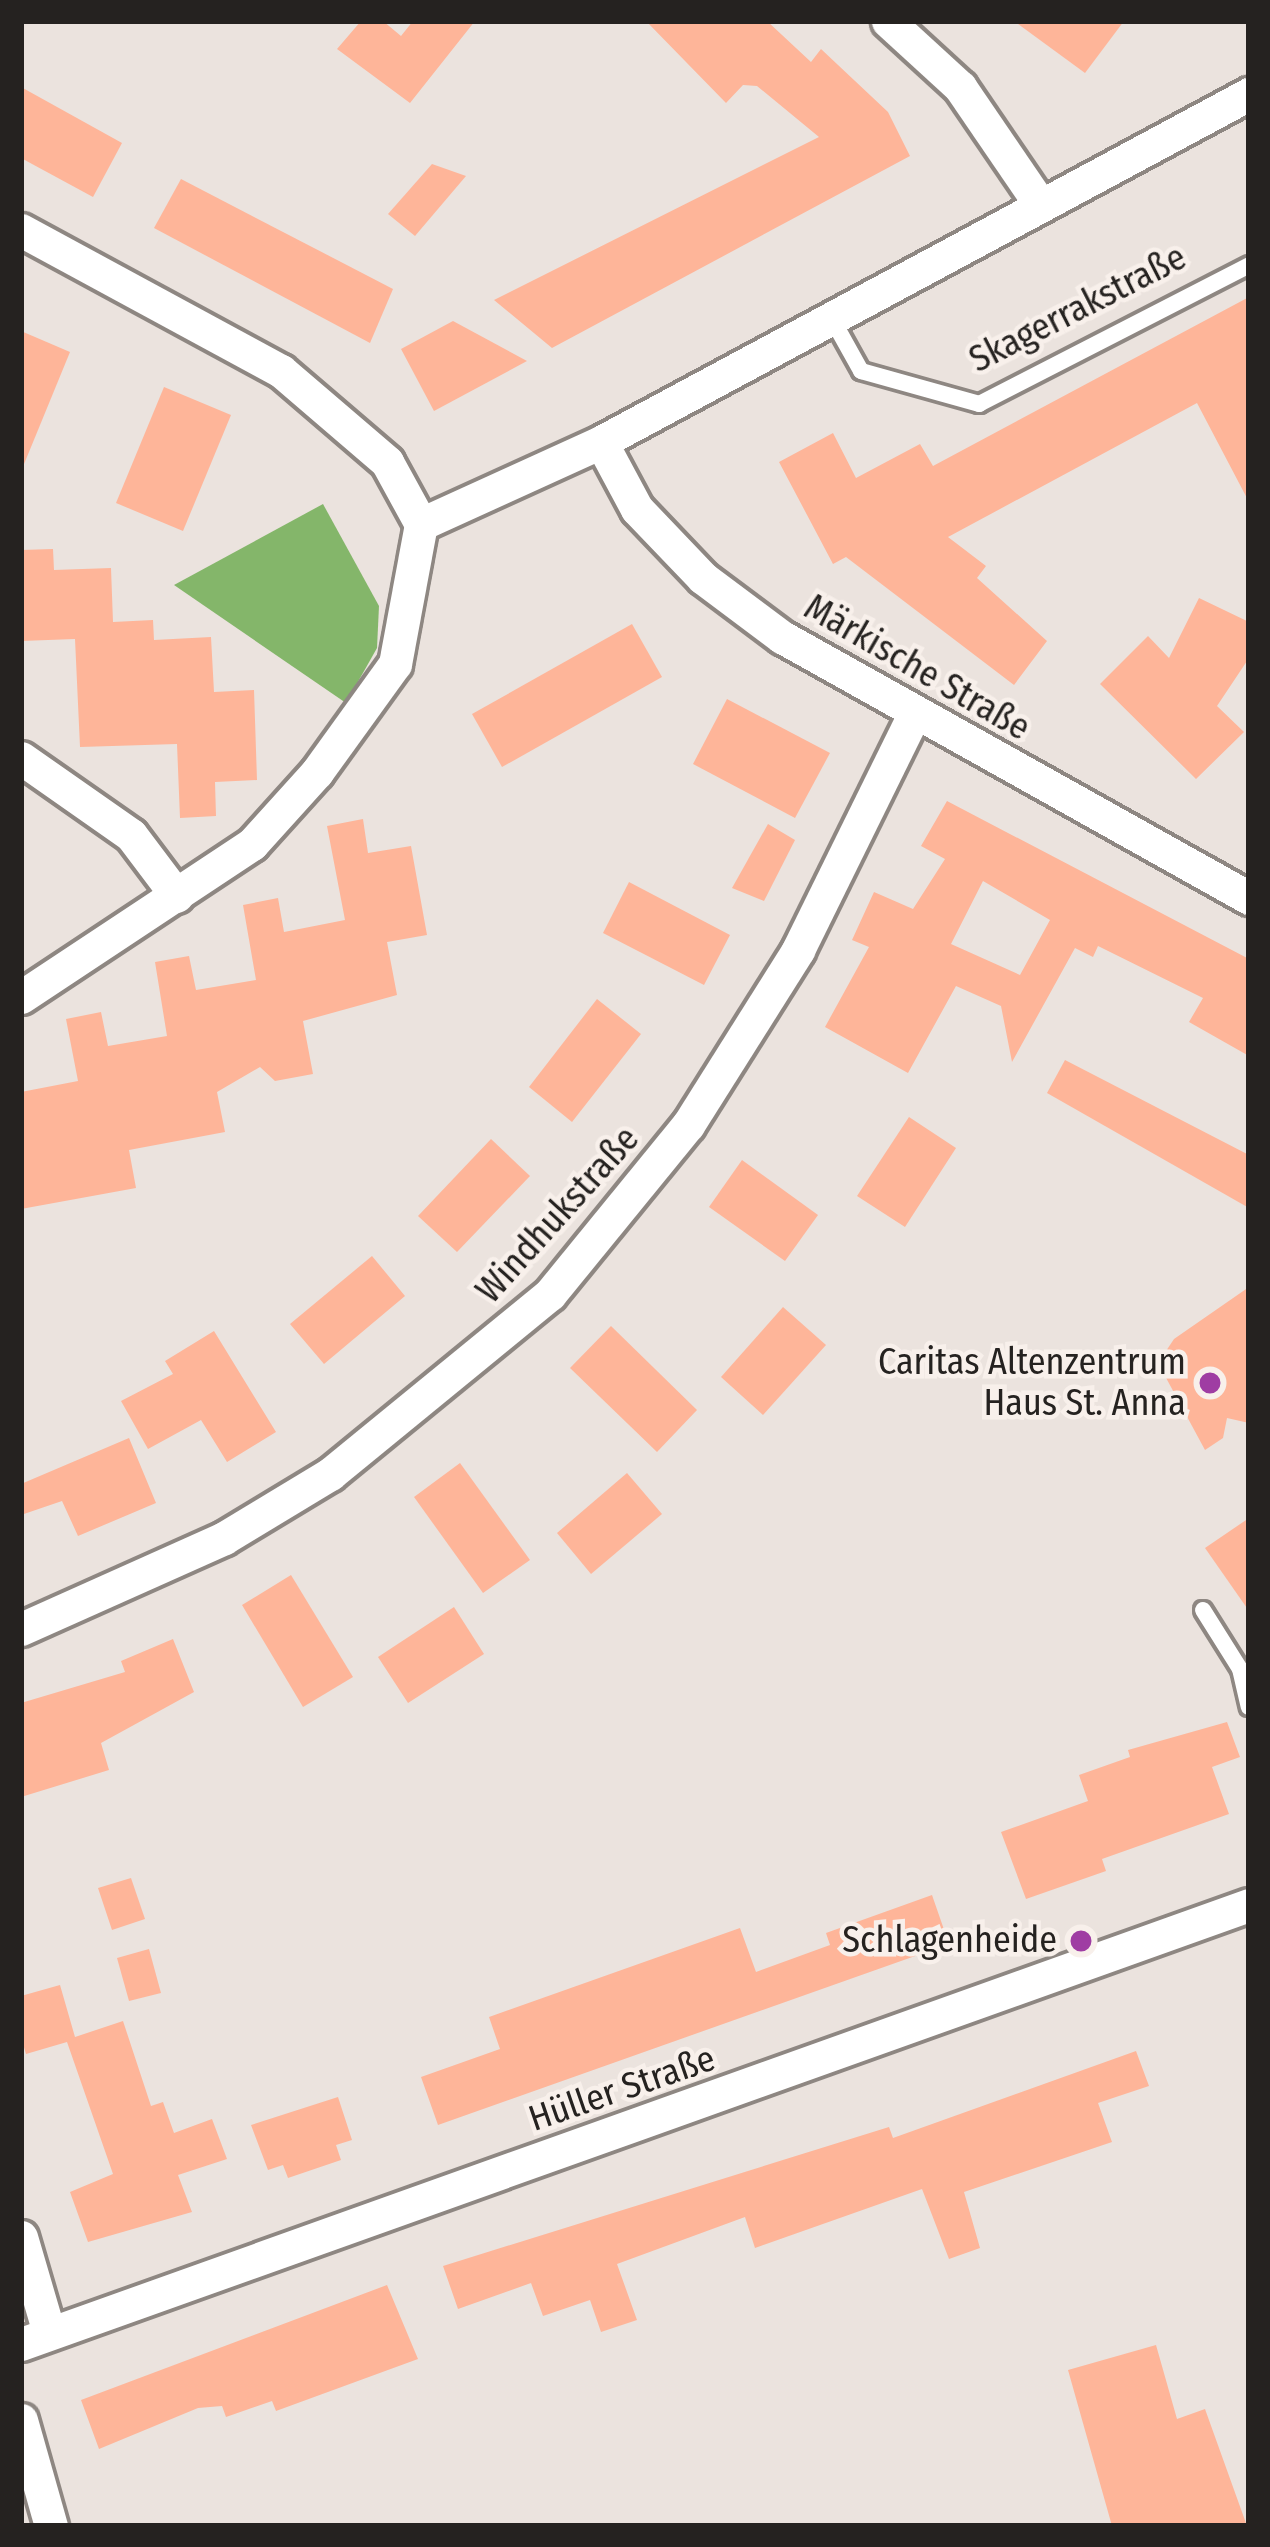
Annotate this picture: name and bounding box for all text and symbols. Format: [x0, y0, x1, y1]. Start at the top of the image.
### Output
street label: Skagerrakstraße [963, 236, 1193, 382]
street label: Märkische Straße [796, 586, 1038, 750]
street label: Windhukstraße [468, 1118, 648, 1312]
place label: Caritas Altenzentrum Haus St. Anna [878, 1340, 1186, 1425]
marker: Caritas Altenzentrum Haus St. Anna [1197, 1370, 1223, 1396]
place label: Schlagenheide [842, 1919, 1057, 1963]
marker: Schlagenheide [1068, 1928, 1094, 1954]
street label: Hüller Straße [523, 2037, 721, 2141]

